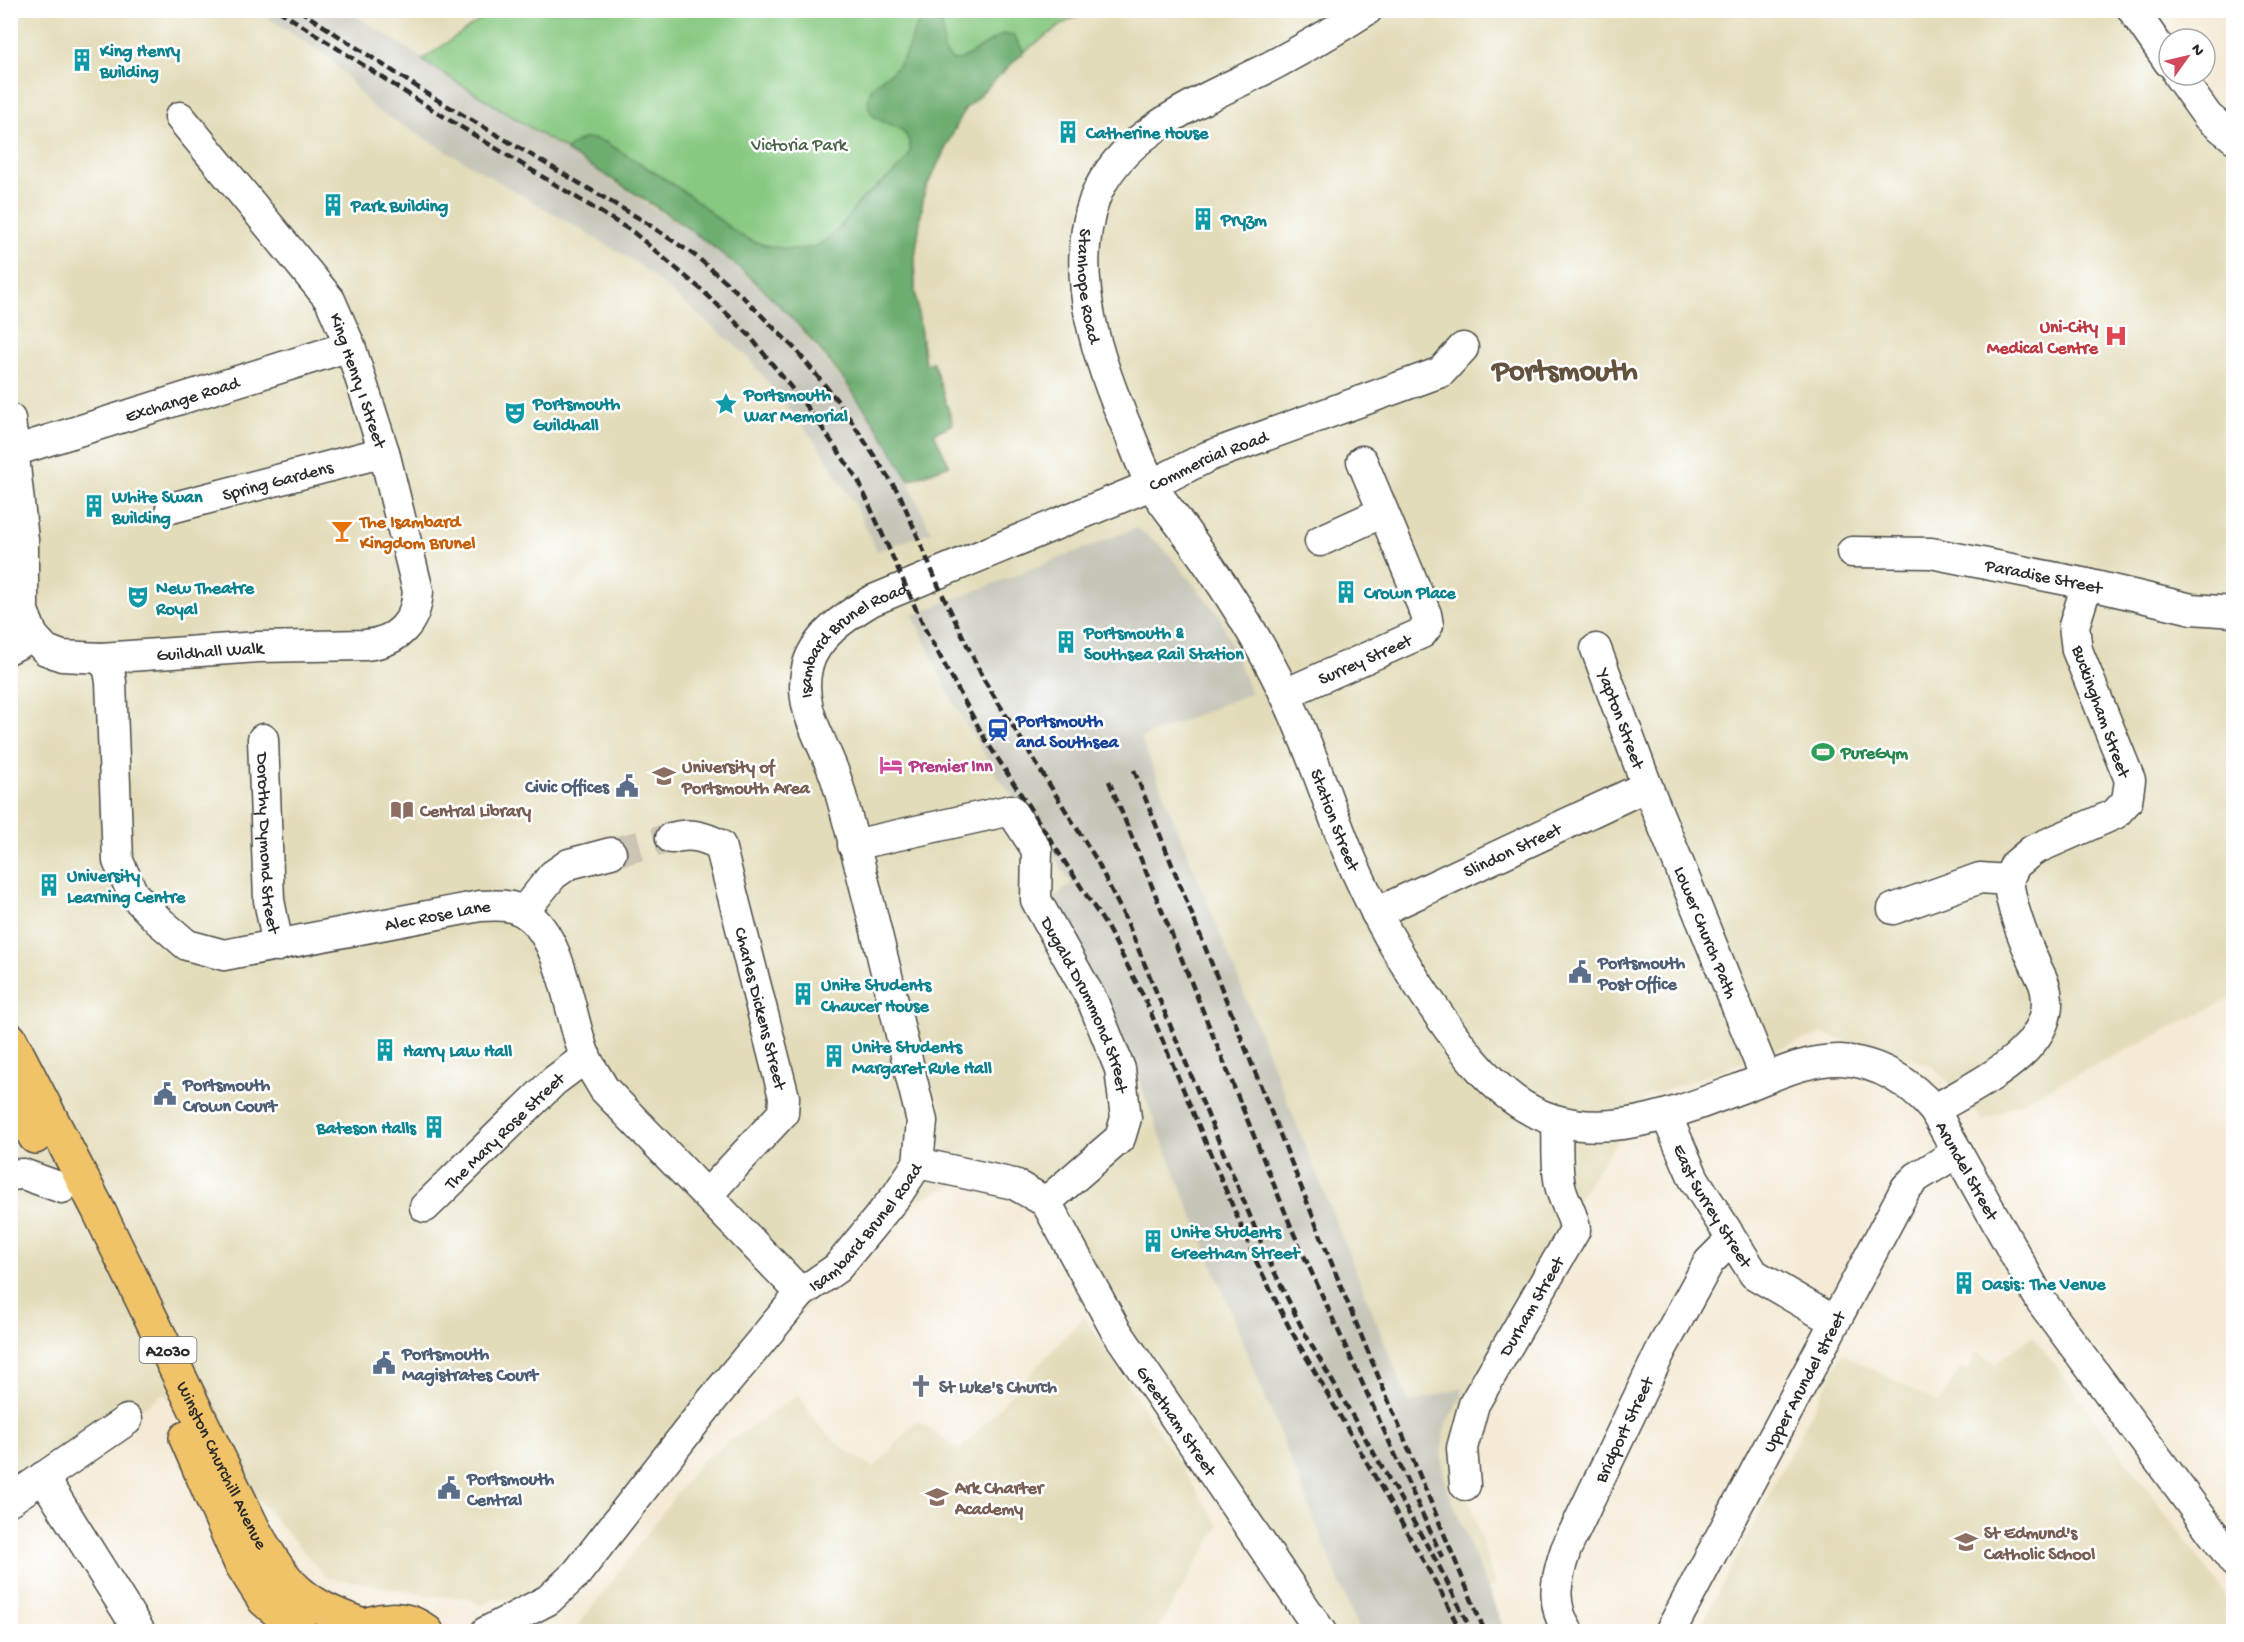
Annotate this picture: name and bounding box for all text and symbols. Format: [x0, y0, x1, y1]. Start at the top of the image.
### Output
north arrow [2157, 27, 2217, 87]
text: N [2186, 41, 2208, 61]
place label: King Henry Building [99, 42, 180, 84]
building icon: King Henry Building [69, 47, 95, 73]
building icon: Catherine House [1055, 119, 1081, 145]
place label: Catherine House [1085, 124, 1209, 145]
park label: Victoria Park [750, 136, 849, 157]
building icon: Park Building [320, 192, 346, 218]
place label: Park Building [350, 197, 448, 218]
building icon: Pryzm [1190, 206, 1216, 232]
place label: Pryzm [1220, 211, 1267, 232]
street label: Stanhope Road [1071, 227, 1104, 347]
street label: King Henry I Street [324, 311, 390, 452]
place label: Uni-City Medical Centre [1987, 318, 2099, 360]
hospital icon: Uni-City Medical Centre [2103, 323, 2129, 349]
district label: Portsmouth [1490, 356, 1638, 391]
street label: Exchange Road [123, 373, 244, 429]
place label: Portsmouth War Memorial [743, 386, 848, 428]
place icon: Portsmouth War Memorial [713, 391, 739, 417]
place label: Portsmouth Guildhall [532, 395, 621, 437]
theatre icon: Portsmouth Guildhall [502, 400, 528, 426]
street label: Commercial Road [1146, 427, 1273, 497]
street label: Spring Gardens [221, 458, 337, 507]
place label: White Swan Building [111, 488, 203, 530]
building icon: White Swan Building [81, 493, 107, 519]
place label: The Isambard Kingdom Brunel [358, 513, 475, 555]
bar icon: The Isambard Kingdom Brunel [329, 518, 355, 544]
street label: Paradise Street [1982, 556, 2105, 601]
street label: Isambard Brunel Road [797, 578, 913, 699]
place label: New Theatre Royal [155, 579, 255, 621]
building icon: Crown Place [1333, 579, 1359, 605]
theatre icon: New Theatre Royal [125, 584, 151, 610]
place label: Crown Place [1363, 584, 1456, 605]
place label: Portsmouth & Southsea Rail Station [1083, 624, 1244, 666]
building icon: Portsmouth & Southsea Rail Station [1053, 629, 1079, 655]
street label: Surrey Street [1316, 630, 1417, 691]
street label: Guildhall Walk [156, 639, 266, 667]
street label: Buckingham Street [2066, 642, 2134, 782]
street label: Yapton Street [1591, 665, 1648, 774]
place label: Portsmouth and Southsea [1015, 712, 1119, 754]
station icon: Portsmouth and Southsea [985, 717, 1011, 743]
sports icon: PureGym [1810, 739, 1836, 765]
place label: PureGym [1840, 744, 1908, 765]
street label: Dorothy Dymond Street [250, 751, 284, 937]
hotel icon: Premier Inn [878, 752, 904, 778]
place label: Premier Inn [908, 757, 993, 778]
place label: University of Portsmouth Area [681, 758, 811, 800]
school or university icon: University of Portsmouth Area [651, 763, 677, 789]
street label: Station Street [1304, 767, 1363, 876]
public building icon: Civic Offices [614, 773, 640, 799]
place label: Civic Offices [524, 778, 610, 799]
library icon: Central Library [389, 797, 415, 823]
place label: Central Library [419, 802, 531, 823]
street label: Slindon Street [1461, 819, 1567, 884]
street label: Lower Church Path [1668, 864, 1741, 1003]
place label: University Learning Centre [67, 867, 186, 909]
building icon: University Learning Centre [36, 872, 62, 898]
street label: Alec Rose Lane [383, 897, 492, 937]
street label: Dugald Drummond Street [1034, 913, 1131, 1095]
street label: Charles Dickens Street [728, 925, 790, 1093]
place label: Portsmouth Post Office [1597, 954, 1686, 996]
public building icon: Portsmouth Post Office [1567, 959, 1593, 985]
place label: Unite Students Chaucer House [820, 976, 933, 1018]
building icon: Unite Students Chaucer House [790, 981, 816, 1007]
building icon: Harry Law Hall [372, 1037, 398, 1063]
place label: Unite Students Margaret Rule Hall [852, 1038, 992, 1080]
place label: Harry Law Hall [403, 1042, 512, 1063]
building icon: Unite Students Margaret Rule Hall [821, 1043, 847, 1069]
street label: The Mary Rose Street [440, 1068, 571, 1196]
place label: Portsmouth Crown Court [182, 1076, 278, 1118]
public building icon: Portsmouth Crown Court [152, 1081, 178, 1107]
building icon: Bateson Halls [421, 1114, 447, 1140]
street label: Arundel Street [1930, 1118, 2002, 1226]
place label: Bateson Halls [316, 1119, 417, 1140]
street label: East Surrey Street [1667, 1142, 1756, 1274]
street label: Isambard Brunel Road [806, 1159, 929, 1297]
place label: Unite Students Greetham Street [1171, 1223, 1301, 1265]
building icon: Unite Students Greetham Street [1140, 1228, 1166, 1254]
street label: Durham Street [1495, 1252, 1571, 1362]
building icon: Oasis: The Venue [1951, 1270, 1977, 1296]
place label: Oasis: The Venue [1982, 1275, 2106, 1296]
street label: Upper Arundel street [1760, 1307, 1852, 1456]
road number: A2030 [140, 1337, 196, 1363]
place label: Portsmouth Magistrates Court [401, 1345, 539, 1387]
public building icon: Portsmouth Magistrates Court [371, 1350, 397, 1376]
street label: Greetham Street [1130, 1363, 1221, 1482]
church icon: St Luke's Church [908, 1373, 934, 1399]
street label: Bridport Street [1591, 1373, 1660, 1487]
place label: St Luke's Church [939, 1378, 1057, 1399]
street label: Winston Churchill Avenue [170, 1379, 271, 1554]
place label: Portsmouth Central [466, 1470, 555, 1512]
public building icon: Portsmouth Central [436, 1475, 462, 1501]
place label: Ark Charter Academy [954, 1479, 1046, 1521]
school or university icon: Ark Charter Academy [924, 1484, 950, 1510]
place label: St Edmund's Catholic School [1983, 1524, 2095, 1566]
school or university icon: St Edmund's Catholic School [1953, 1529, 1979, 1555]

